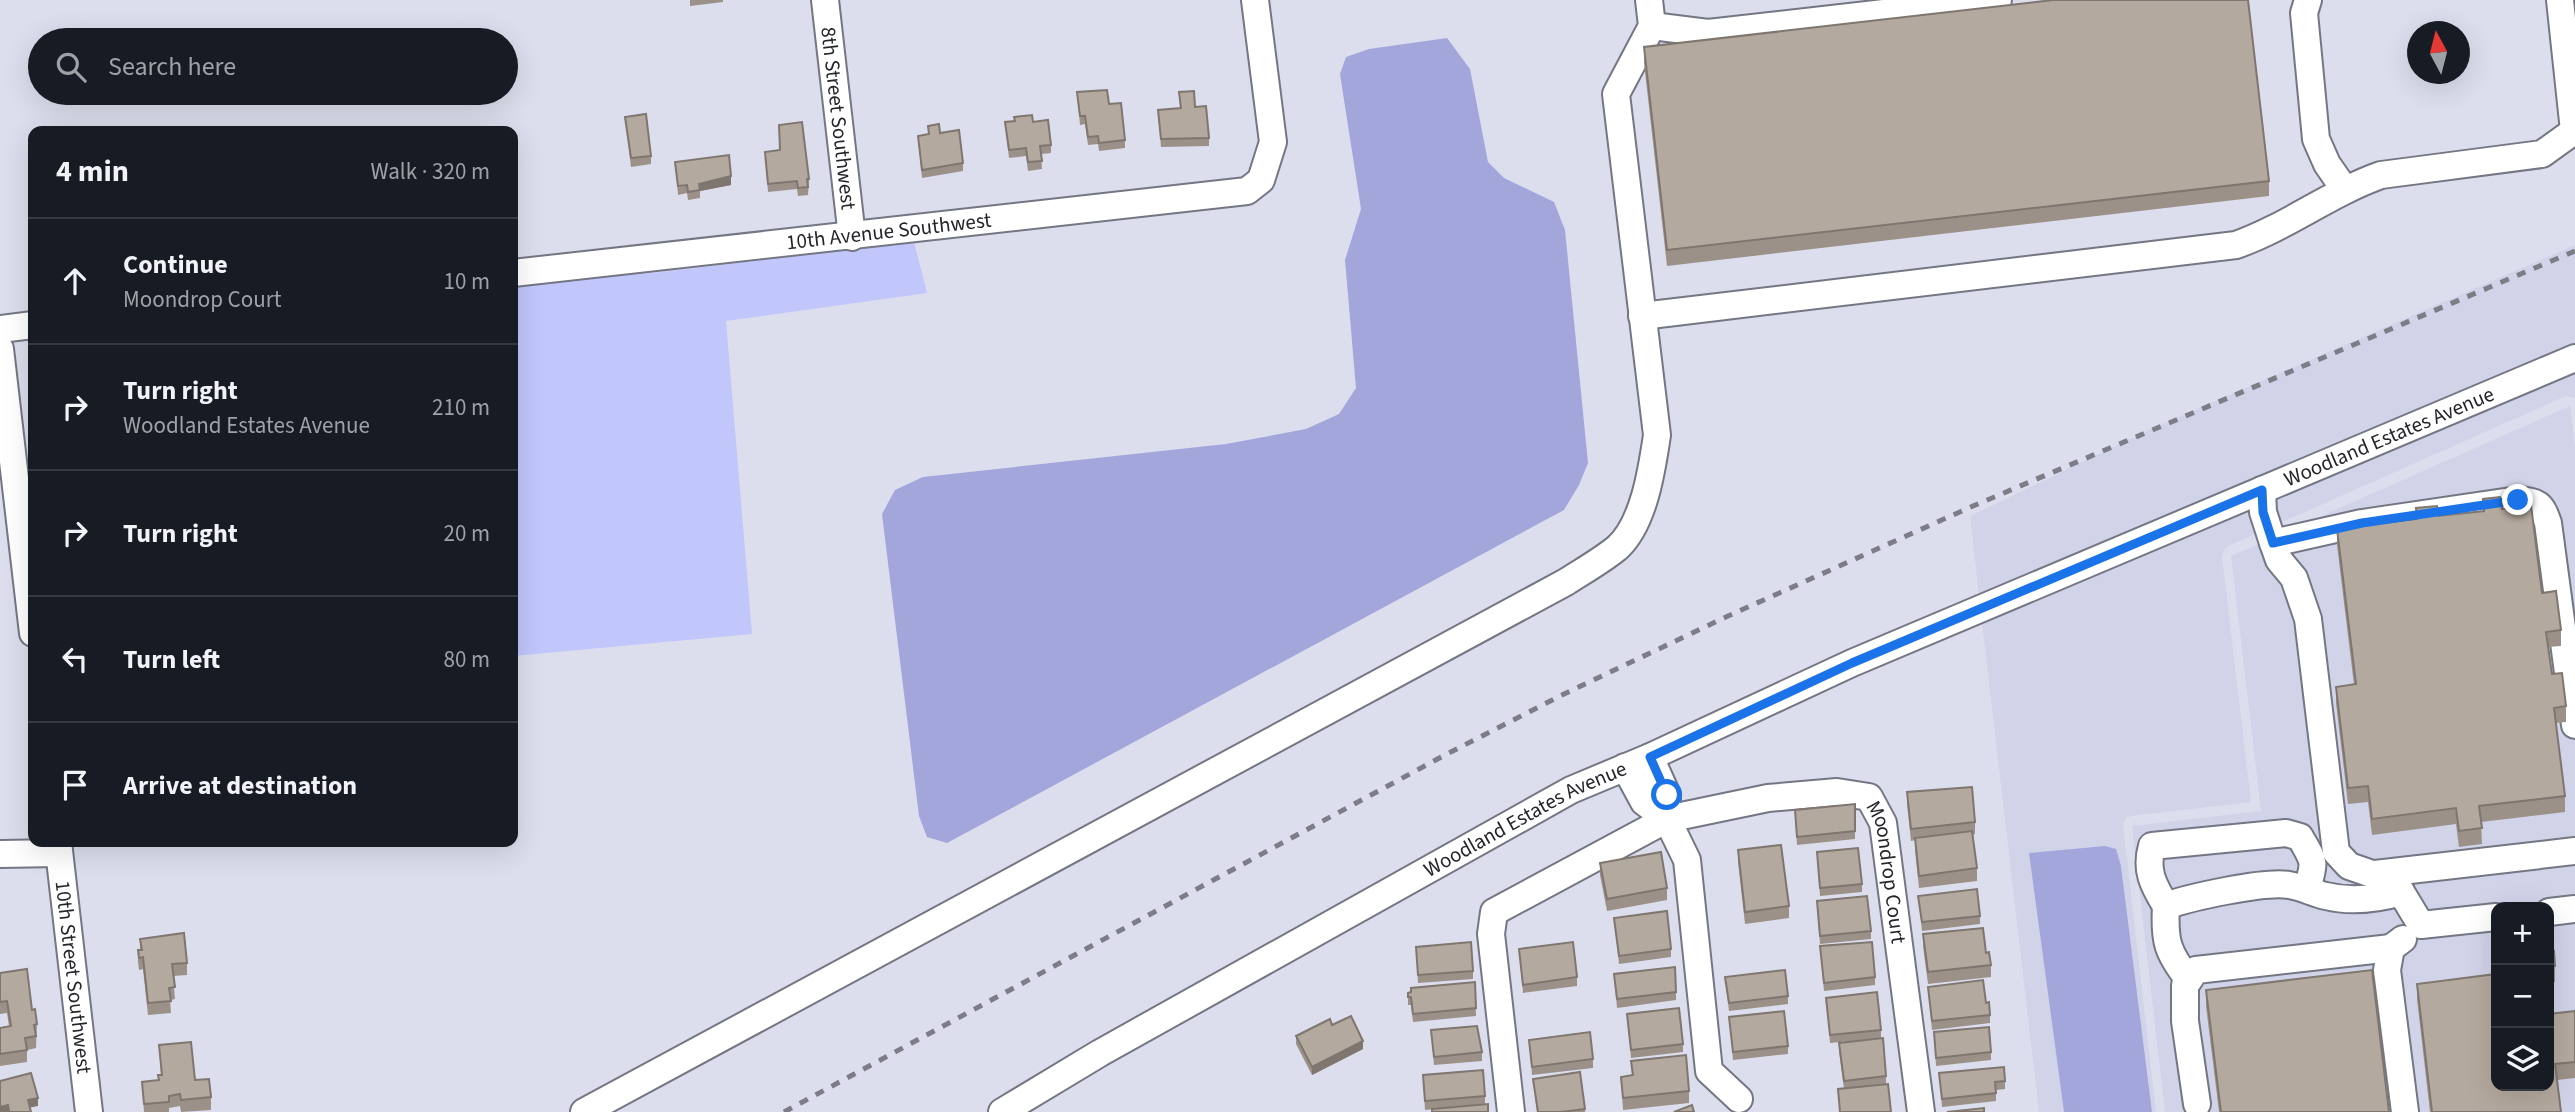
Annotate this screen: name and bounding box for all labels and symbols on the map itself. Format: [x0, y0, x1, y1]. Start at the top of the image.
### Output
north arrow [2407, 21, 2470, 84]
street label: 8th Street Southwest [813, 25, 864, 211]
street label: 10th Avenue Southwest [785, 205, 993, 257]
street label: Woodland Estates Avenue [2279, 379, 2499, 494]
route end [2502, 484, 2533, 515]
street label: Woodland Estates Avenue [1418, 753, 1631, 884]
route start [1651, 779, 1682, 810]
street label: Moondrop Court [1859, 795, 1914, 945]
street label: 10th Street Southwest [48, 879, 99, 1075]

